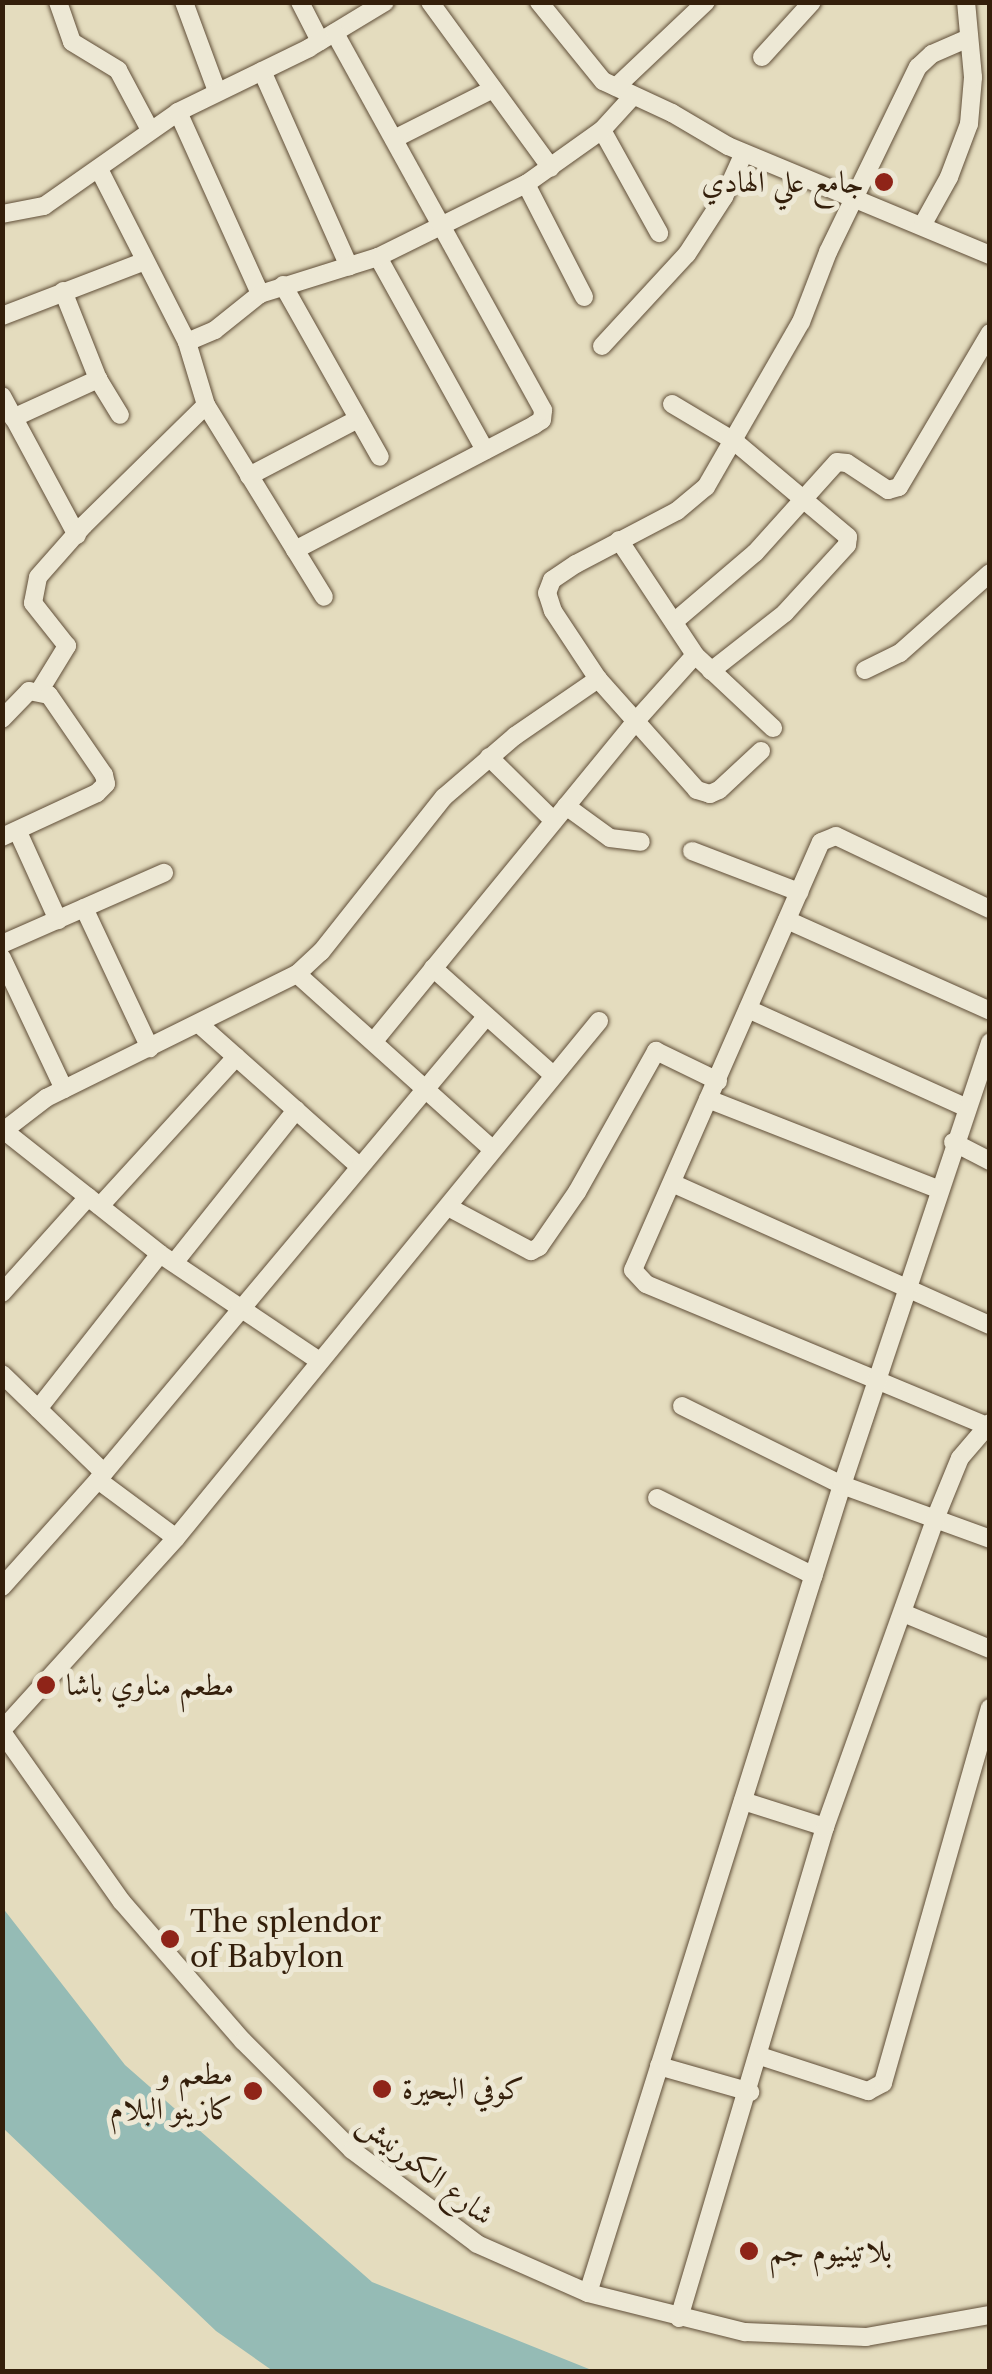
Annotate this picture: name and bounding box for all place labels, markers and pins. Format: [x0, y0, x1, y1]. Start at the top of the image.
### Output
place label: جامع علي الهادي [701, 164, 864, 200]
marker: جامع علي الهادي [873, 171, 895, 193]
place label: مطعم مناوي باشا [66, 1667, 234, 1703]
marker: مطعم مناوي باشا [35, 1674, 57, 1696]
place label: The splendor of Babylon [190, 1904, 381, 1974]
marker: The splendor of Babylon [159, 1928, 181, 1950]
place label: مطعم و كازينو البلام [110, 2056, 233, 2126]
place label: كوفي البحيرة [402, 2071, 524, 2107]
marker: كوفي البحيرة [371, 2078, 393, 2100]
marker: مطعم و كازينو البلام [242, 2080, 264, 2102]
place label: بلاتينيوم جم [769, 2233, 892, 2269]
marker: بلاتينيوم جم [738, 2240, 760, 2262]

